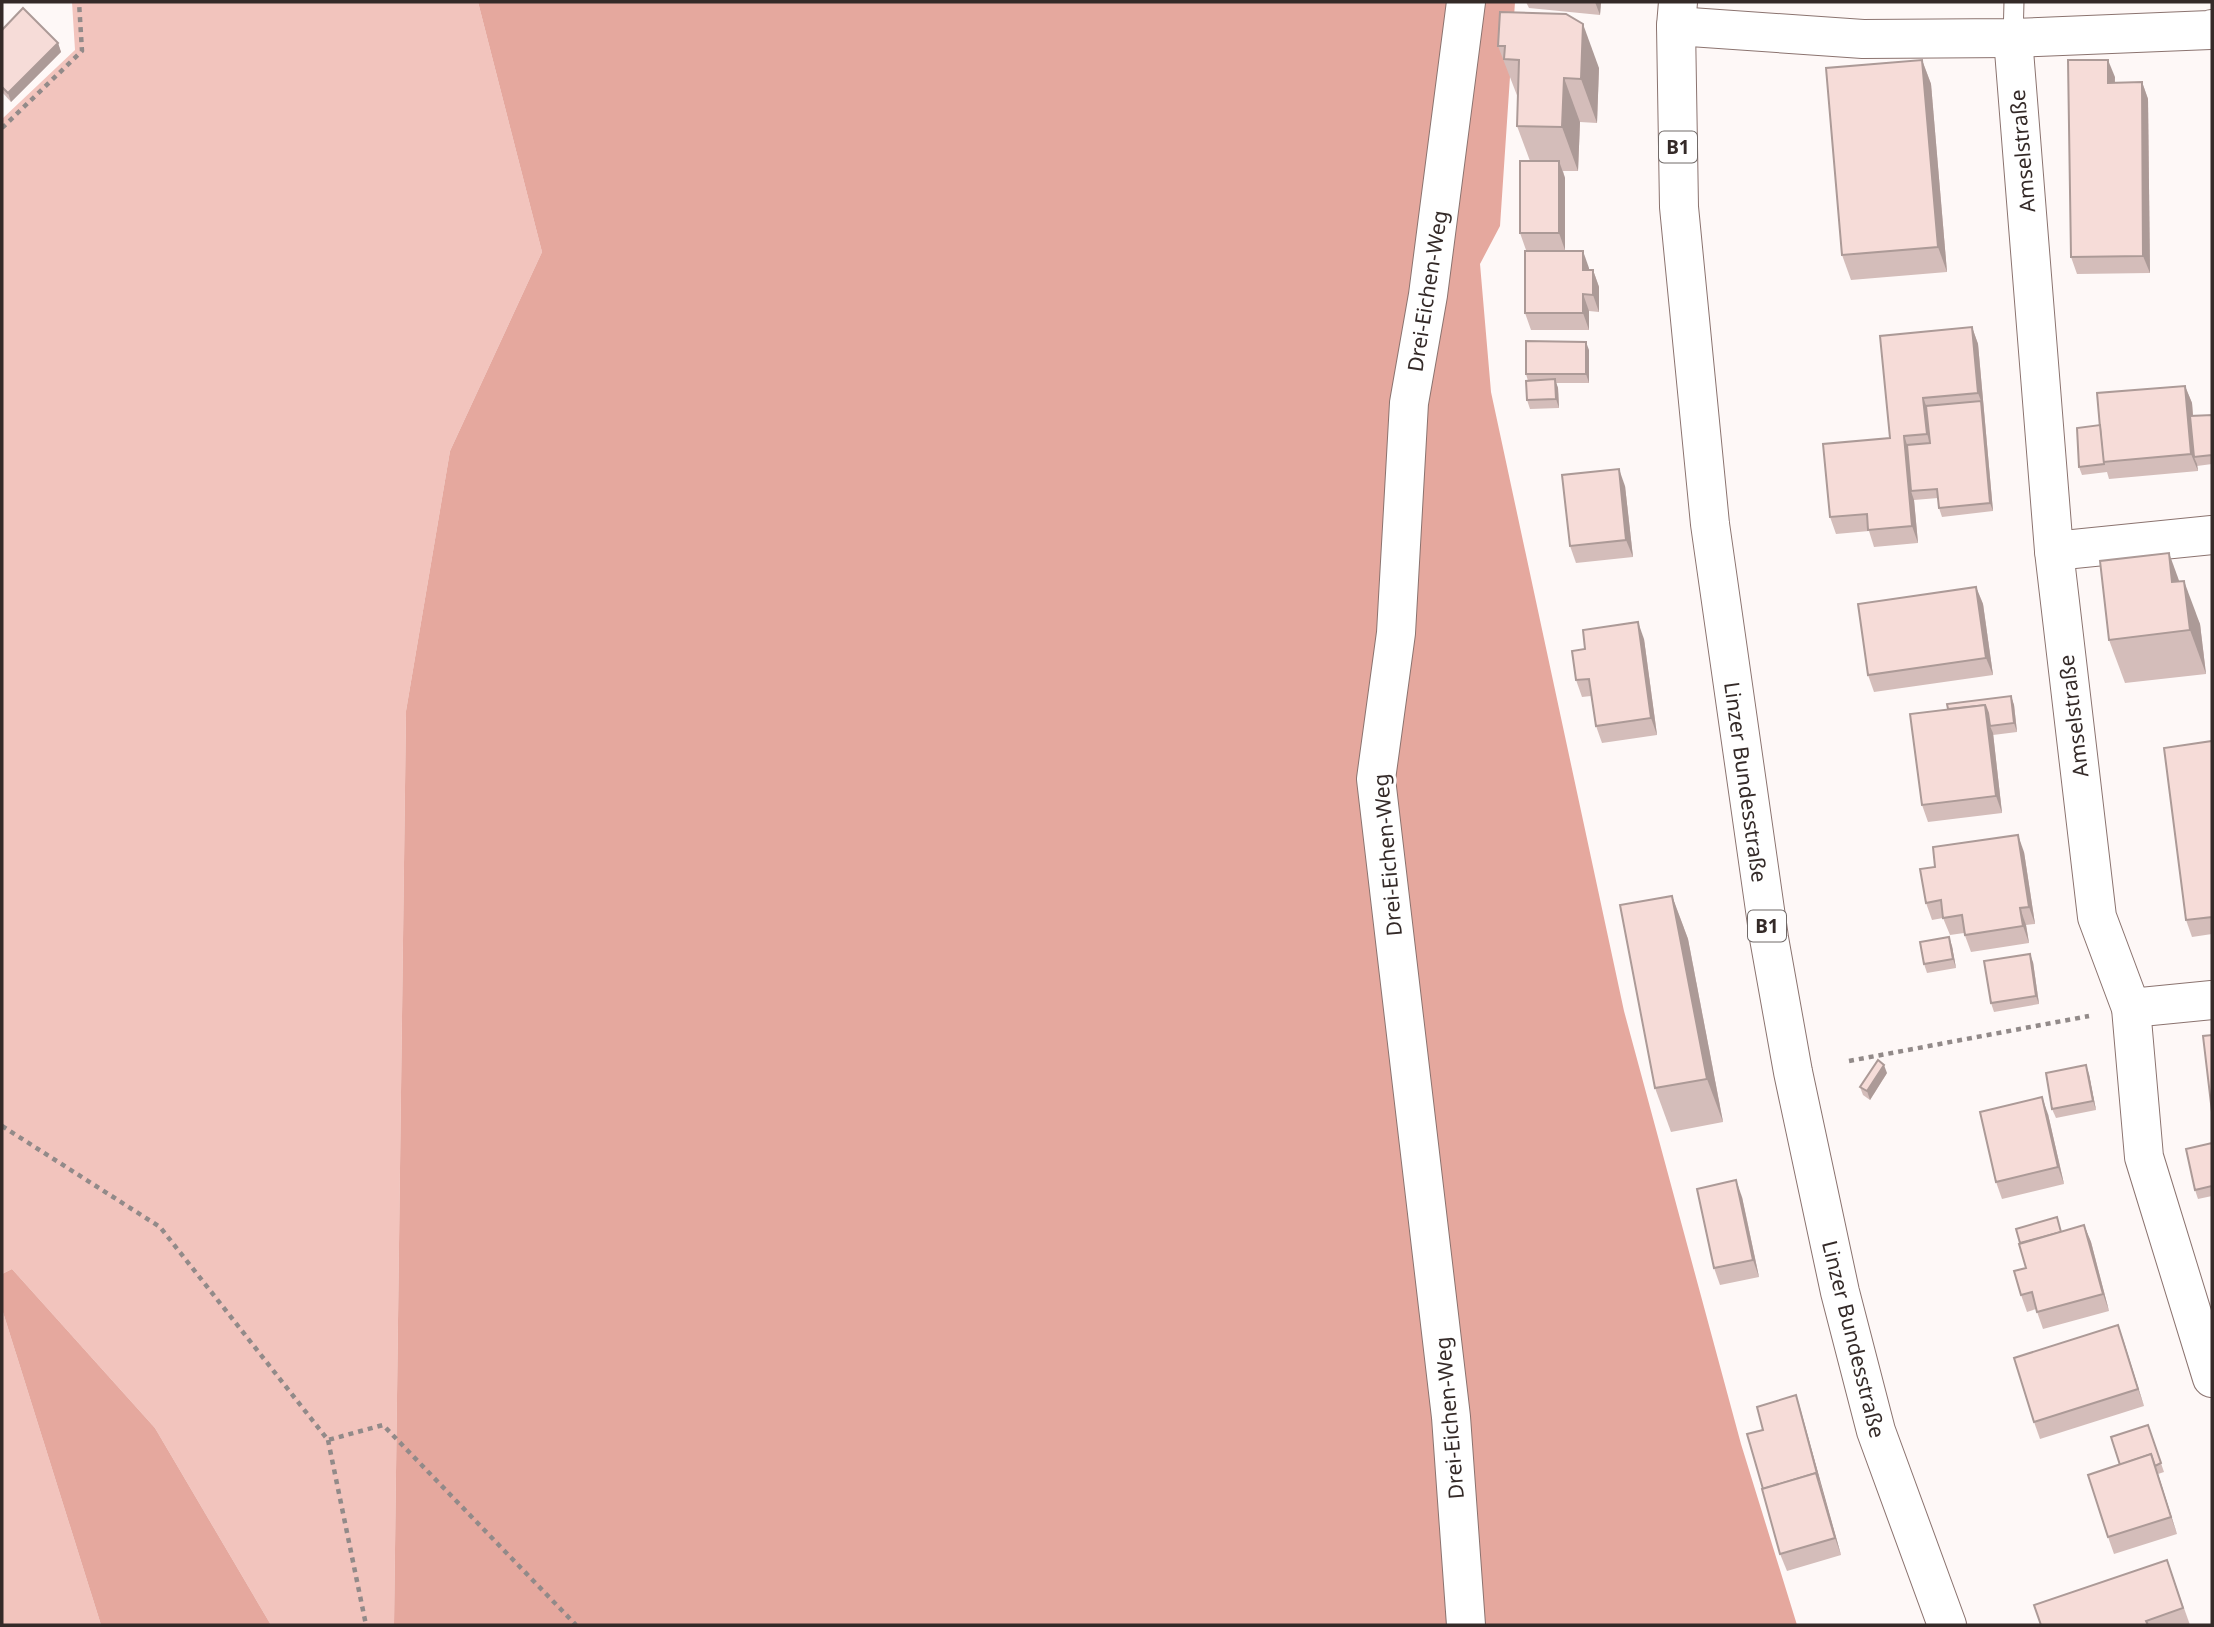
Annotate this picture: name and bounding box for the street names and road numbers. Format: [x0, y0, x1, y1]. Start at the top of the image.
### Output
street label: Amselstraße [2003, 88, 2041, 214]
road number: B1 [1659, 132, 1697, 162]
street label: Drei-Eichen-Weg [1400, 208, 1454, 374]
street label: Amselstraße [2052, 653, 2094, 779]
street label: Linzer Bundesstraße [1718, 680, 1774, 884]
street label: Drei-Eichen-Weg [1366, 772, 1408, 938]
road number: B1 [1748, 910, 1786, 942]
street label: Linzer Bundesstraße [1816, 1237, 1892, 1441]
street label: Drei-Eichen-Weg [1428, 1335, 1470, 1501]

